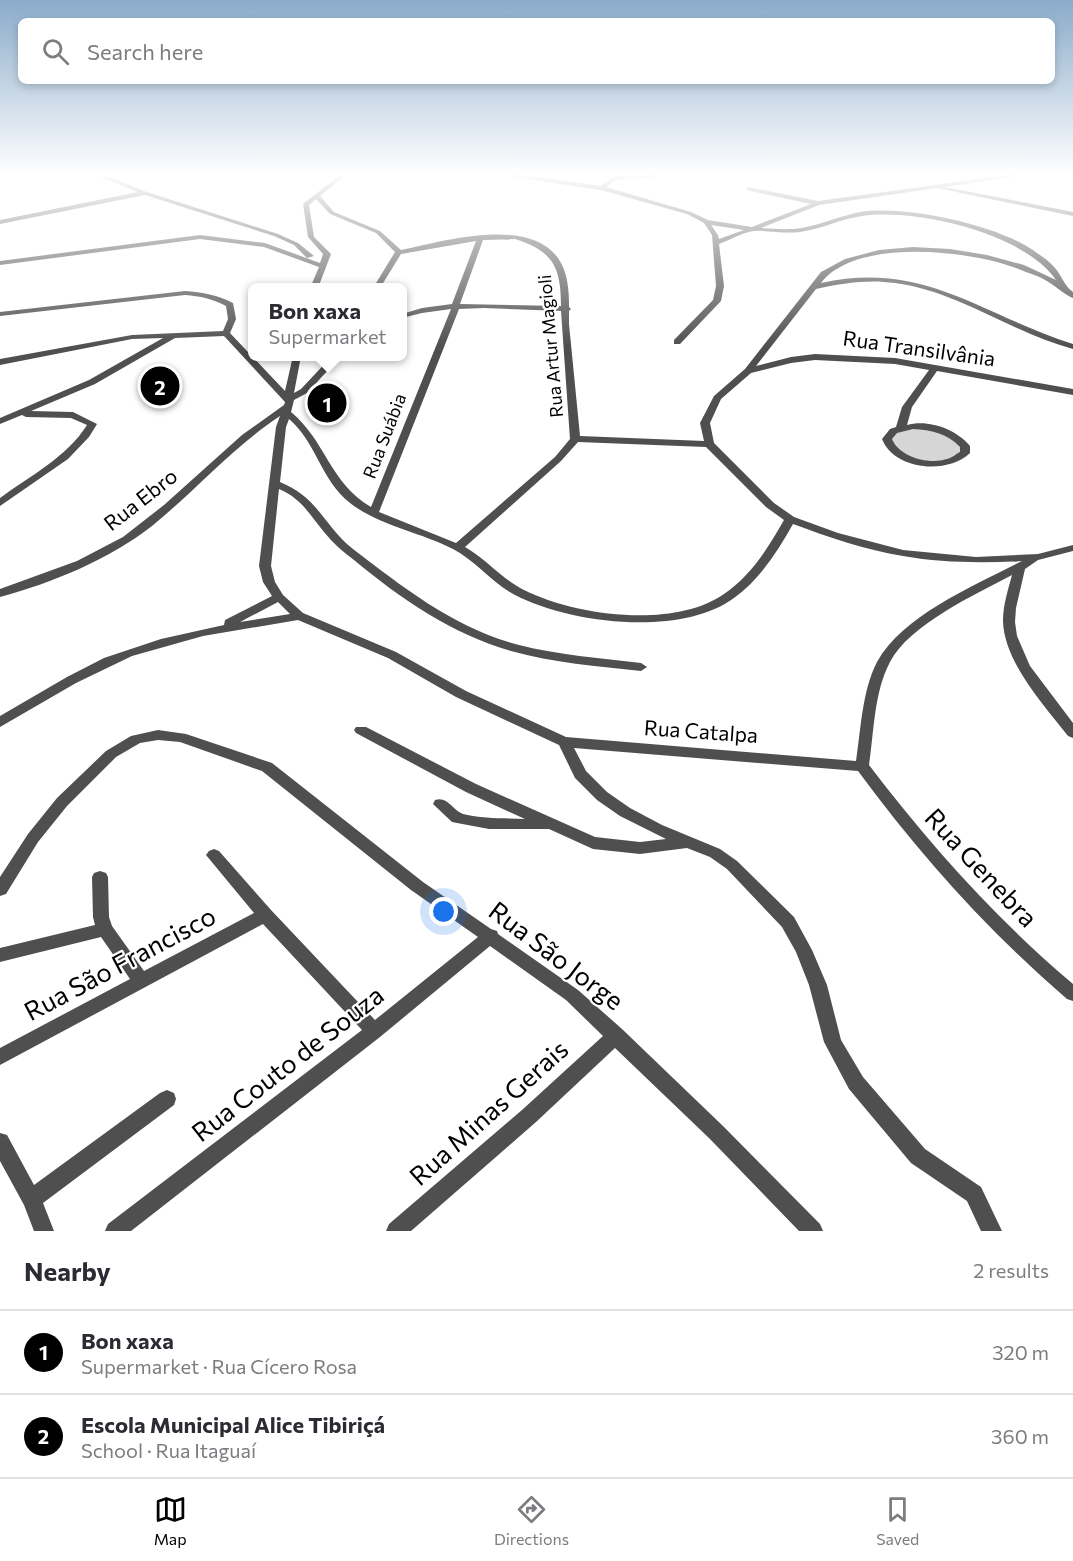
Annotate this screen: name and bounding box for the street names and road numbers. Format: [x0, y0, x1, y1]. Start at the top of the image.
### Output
street label: Rua Artur Magioli [533, 274, 567, 418]
street label: Rua Transilvânia [841, 324, 997, 371]
street label: Rua Suábia [358, 390, 410, 481]
street label: Rua Ebro [98, 462, 182, 535]
street label: Rua Catalpa [643, 714, 759, 747]
street label: Rua Genebra [919, 801, 1045, 933]
street label: Rua São Jorge [483, 894, 630, 1016]
street label: Rua São Francisco [18, 899, 220, 1026]
street label: Rua Couto de Souza [185, 978, 389, 1147]
street label: Rua Minas Gerais [402, 1033, 574, 1191]

